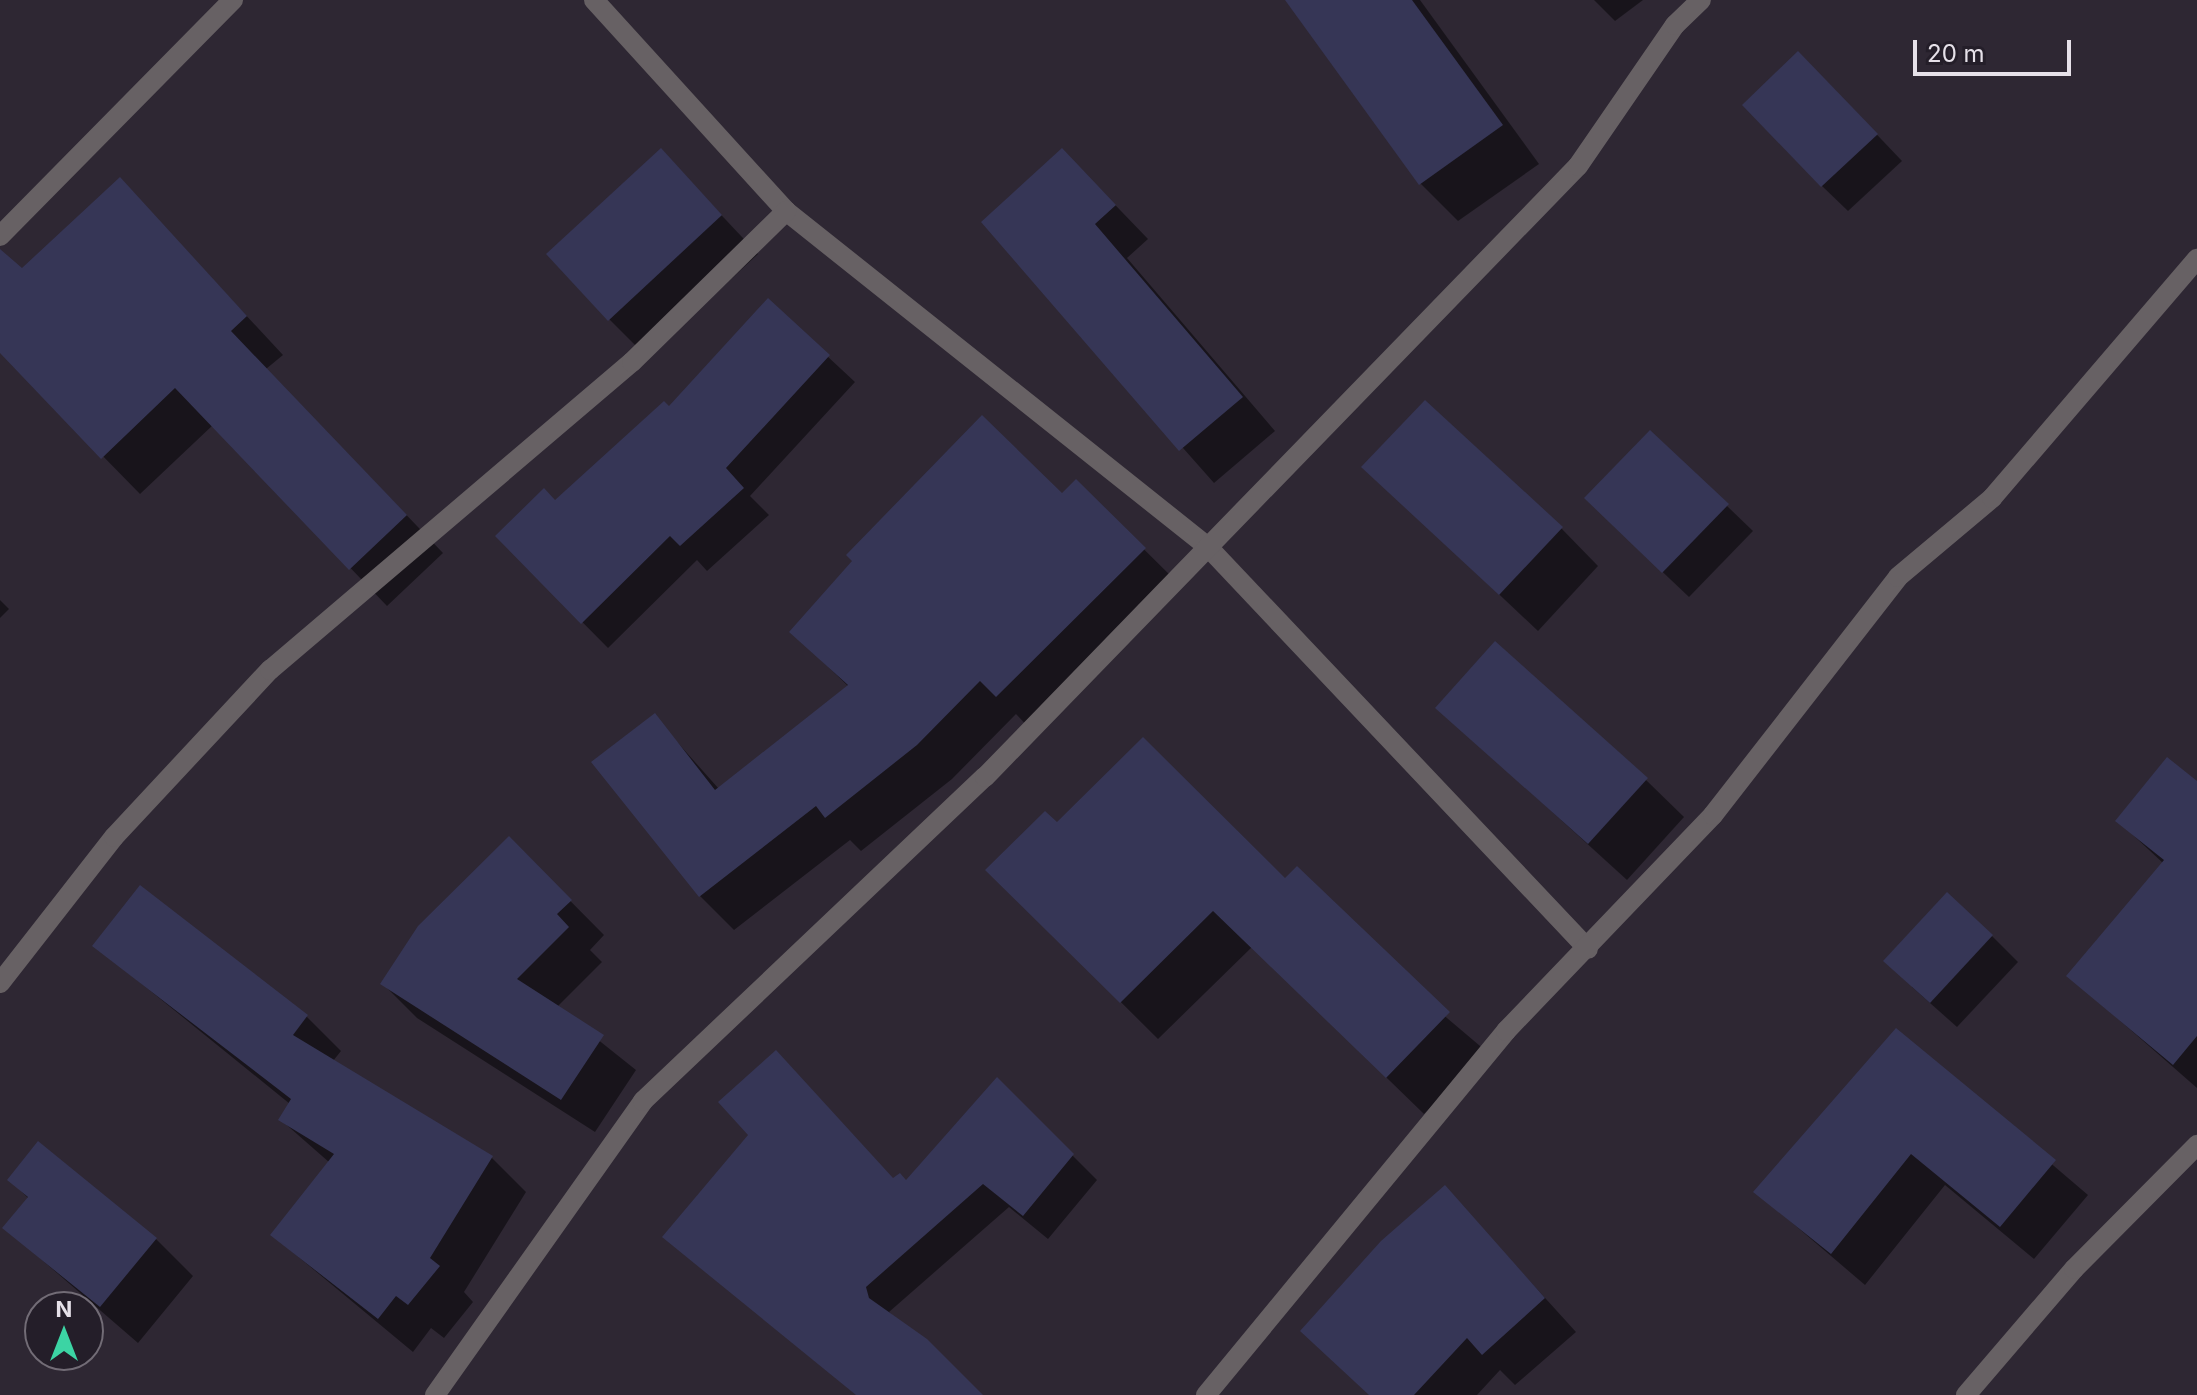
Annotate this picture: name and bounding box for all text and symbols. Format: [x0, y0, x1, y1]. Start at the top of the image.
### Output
scale bar [1917, 24, 2075, 74]
text: 20 m [1927, 39, 1985, 68]
north arrow [24, 1291, 104, 1371]
text: N [56, 1296, 72, 1322]

